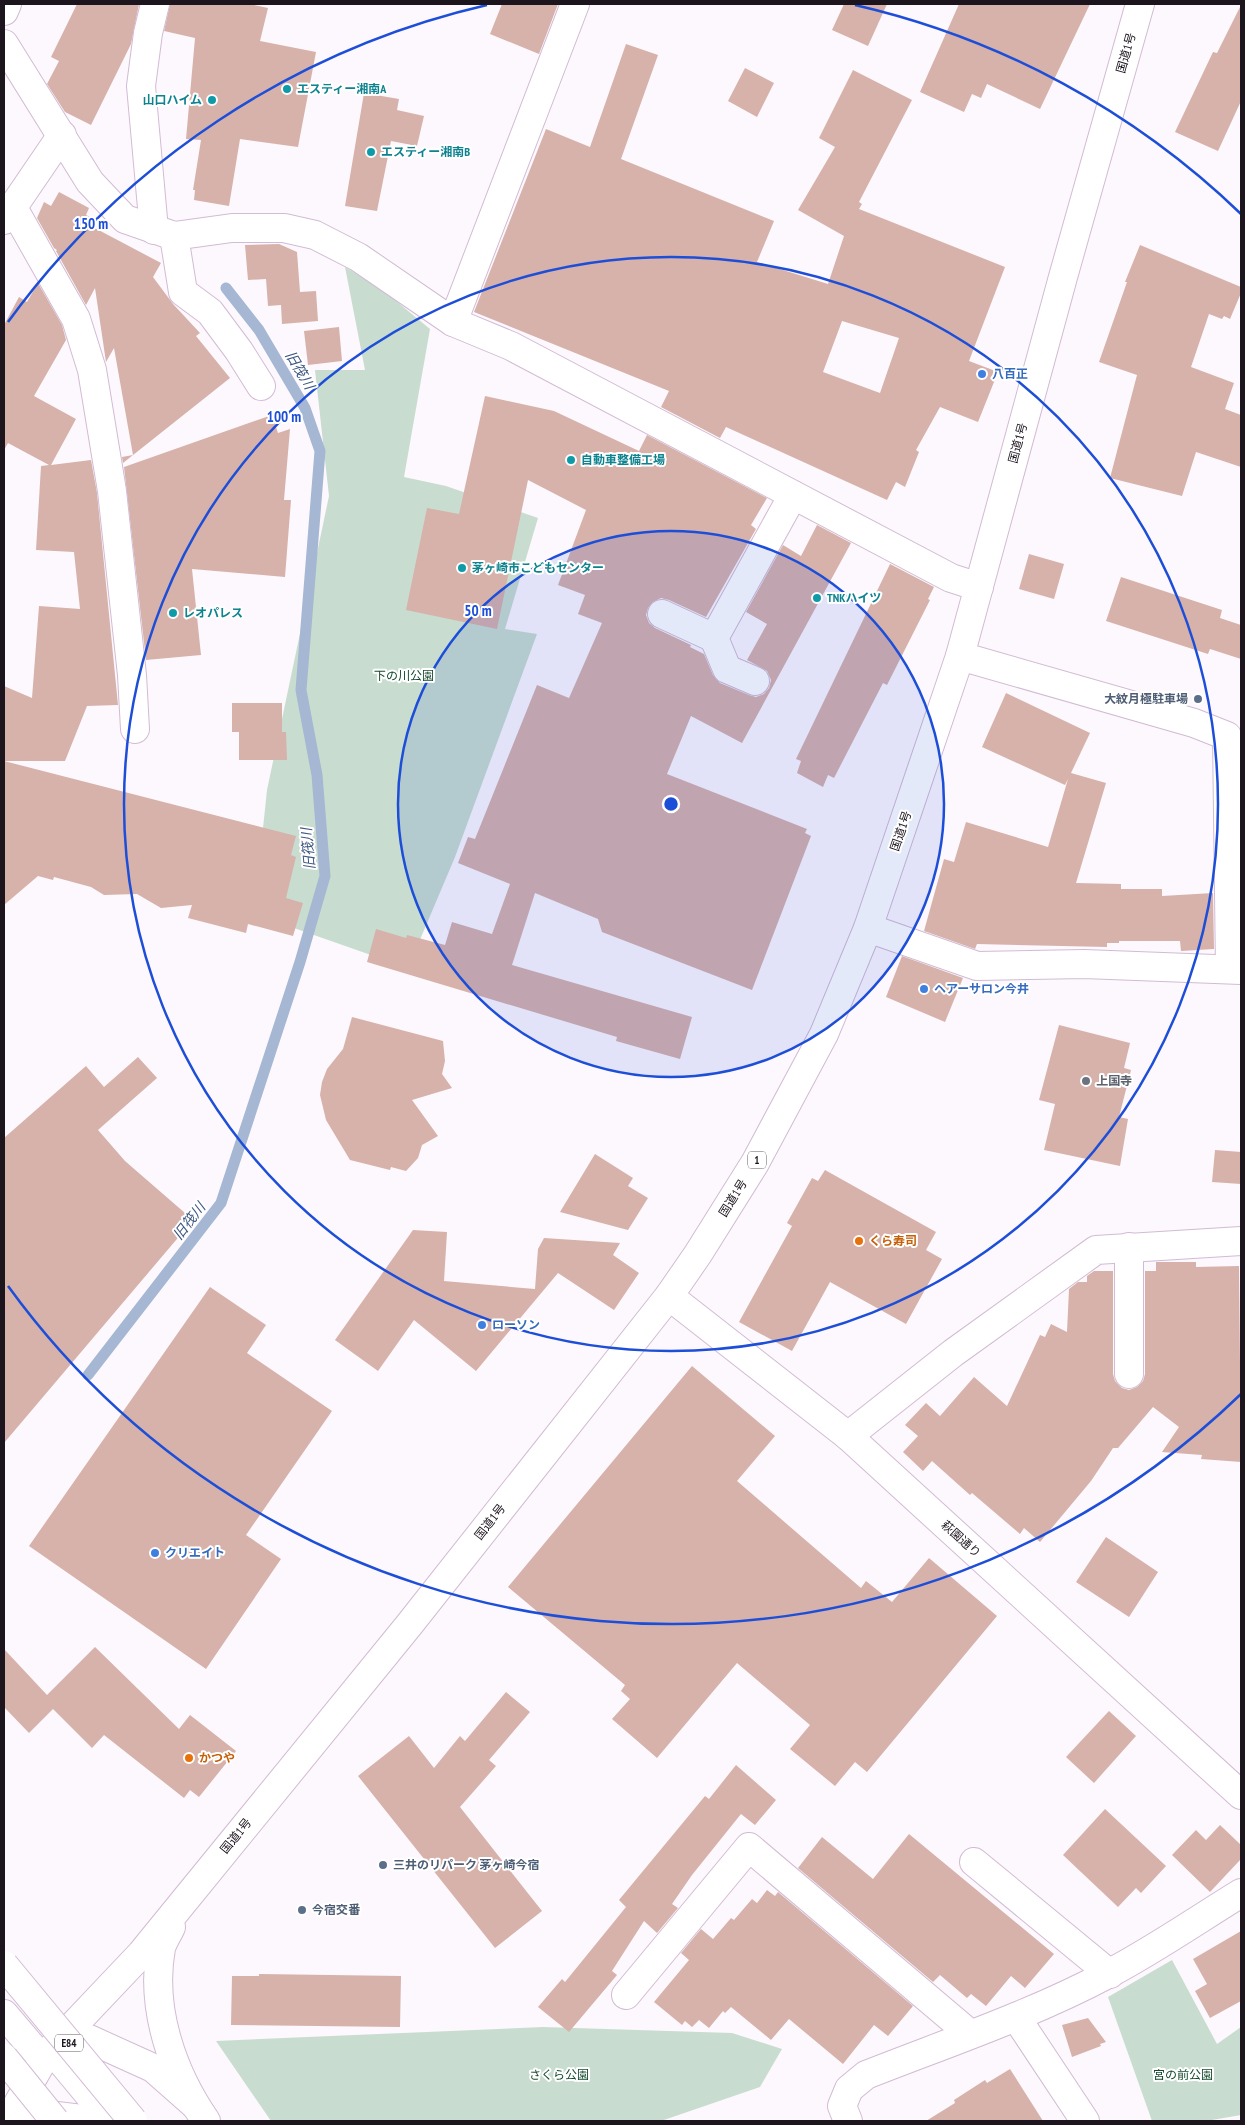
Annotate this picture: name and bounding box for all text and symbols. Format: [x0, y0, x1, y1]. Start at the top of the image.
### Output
street label: 国道1号 [1113, 31, 1138, 75]
place label: エスティー湘南A [297, 81, 387, 96]
marker: エスティー湘南A [281, 83, 293, 95]
place label: 山口ハイム [142, 92, 202, 107]
marker: 山口ハイム [206, 94, 218, 106]
place label: エスティー湘南B [381, 144, 470, 159]
marker: エスティー湘南B [365, 146, 377, 158]
text: 150 m [74, 214, 108, 233]
water label: 旧筏川 [281, 347, 320, 394]
place label: 八百正 [992, 366, 1028, 381]
marker: 八百正 [976, 368, 988, 380]
text: 100 m [267, 407, 301, 426]
street label: 国道1号 [1005, 421, 1030, 465]
place label: 自動車整備工場 [581, 452, 665, 467]
marker: 自動車整備工場 [565, 454, 577, 466]
place label: 茅ヶ崎市こどもセンター [472, 560, 604, 575]
marker: 茅ヶ崎市こどもセンター [456, 562, 468, 574]
place label: TNKハイツ [827, 590, 881, 605]
marker: TNKハイツ [811, 592, 823, 604]
text: 50 m [464, 601, 492, 620]
place label: レオパレス [183, 605, 243, 620]
marker: レオパレス [167, 607, 179, 619]
park label: 下の川公園 [374, 668, 434, 683]
place label: 大紋月極駐車場 [1104, 691, 1188, 706]
marker: 大紋月極駐車場 [1192, 693, 1204, 705]
centre of rings [662, 795, 680, 813]
street label: 国道1号 [887, 809, 914, 853]
water label: 旧筏川 [297, 825, 319, 871]
place label: ヘアーサロン今井 [934, 981, 1029, 996]
marker: ヘアーサロン今井 [918, 983, 930, 995]
place label: 上国寺 [1096, 1073, 1132, 1088]
marker: 上国寺 [1080, 1075, 1092, 1087]
road number: 1 [748, 1152, 766, 1168]
street label: 国道1号 [715, 1176, 750, 1219]
water label: 旧筏川 [169, 1197, 210, 1243]
place label: くら寿司 [869, 1233, 917, 1248]
marker: くら寿司 [853, 1235, 865, 1247]
place label: ローソン [492, 1317, 540, 1332]
marker: ローソン [476, 1319, 488, 1331]
street label: 国道1号 [471, 1501, 508, 1543]
street label: 萩園通り [938, 1517, 984, 1560]
place label: クリエイト [165, 1545, 225, 1560]
marker: クリエイト [149, 1547, 161, 1559]
place label: かつや [199, 1750, 235, 1765]
marker: かつや [183, 1752, 195, 1764]
street label: 国道1号 [217, 1815, 254, 1856]
place label: 三井のリパーク 茅ヶ崎今宿 [393, 1857, 539, 1872]
marker: 三井のリパーク 茅ヶ崎今宿 [377, 1859, 389, 1871]
place label: 今宿交番 [312, 1902, 361, 1917]
marker: 今宿交番 [296, 1904, 308, 1916]
road number: E84 [55, 2035, 83, 2052]
park label: さくら公園 [529, 2067, 589, 2082]
park label: 宮の前公園 [1153, 2067, 1213, 2082]

